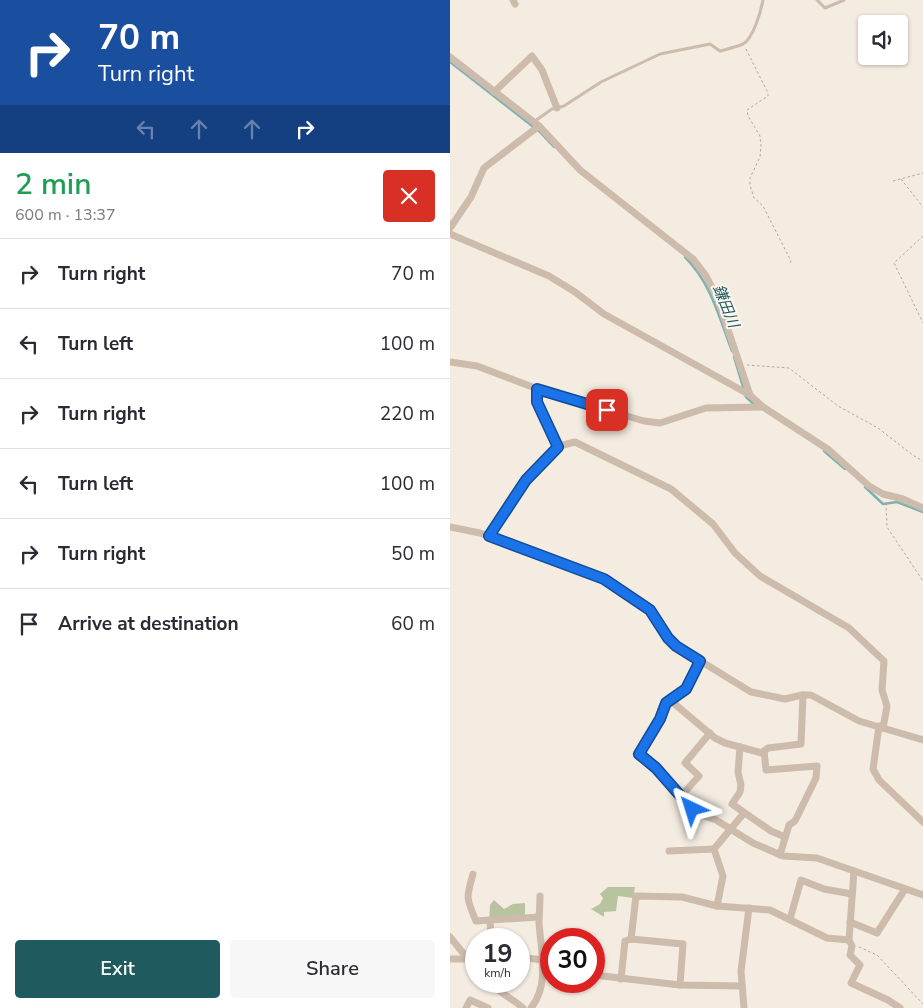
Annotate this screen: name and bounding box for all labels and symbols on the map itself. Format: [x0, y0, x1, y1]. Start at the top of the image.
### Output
water label: 鎌田川 [708, 281, 744, 332]
pin [586, 389, 628, 431]
position arrow [665, 782, 717, 834]
speed limit sign: 30 [540, 928, 605, 993]

